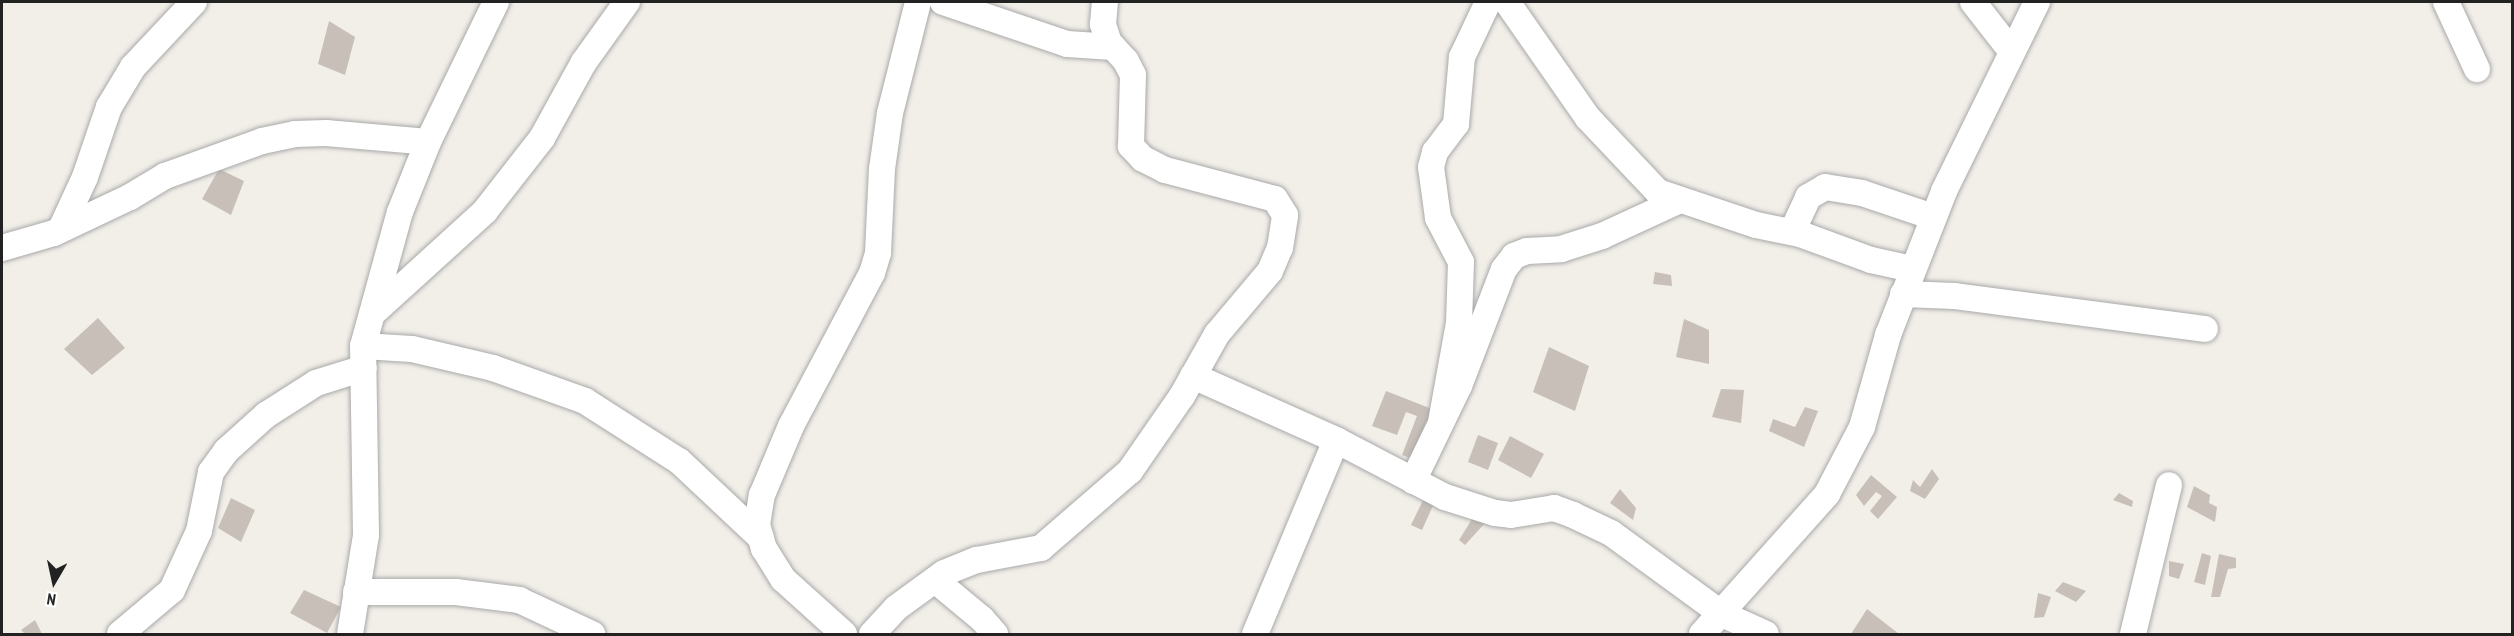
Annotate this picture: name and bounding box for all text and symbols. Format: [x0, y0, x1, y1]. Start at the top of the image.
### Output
north arrow [24, 552, 84, 612]
text: N [45, 589, 57, 610]

